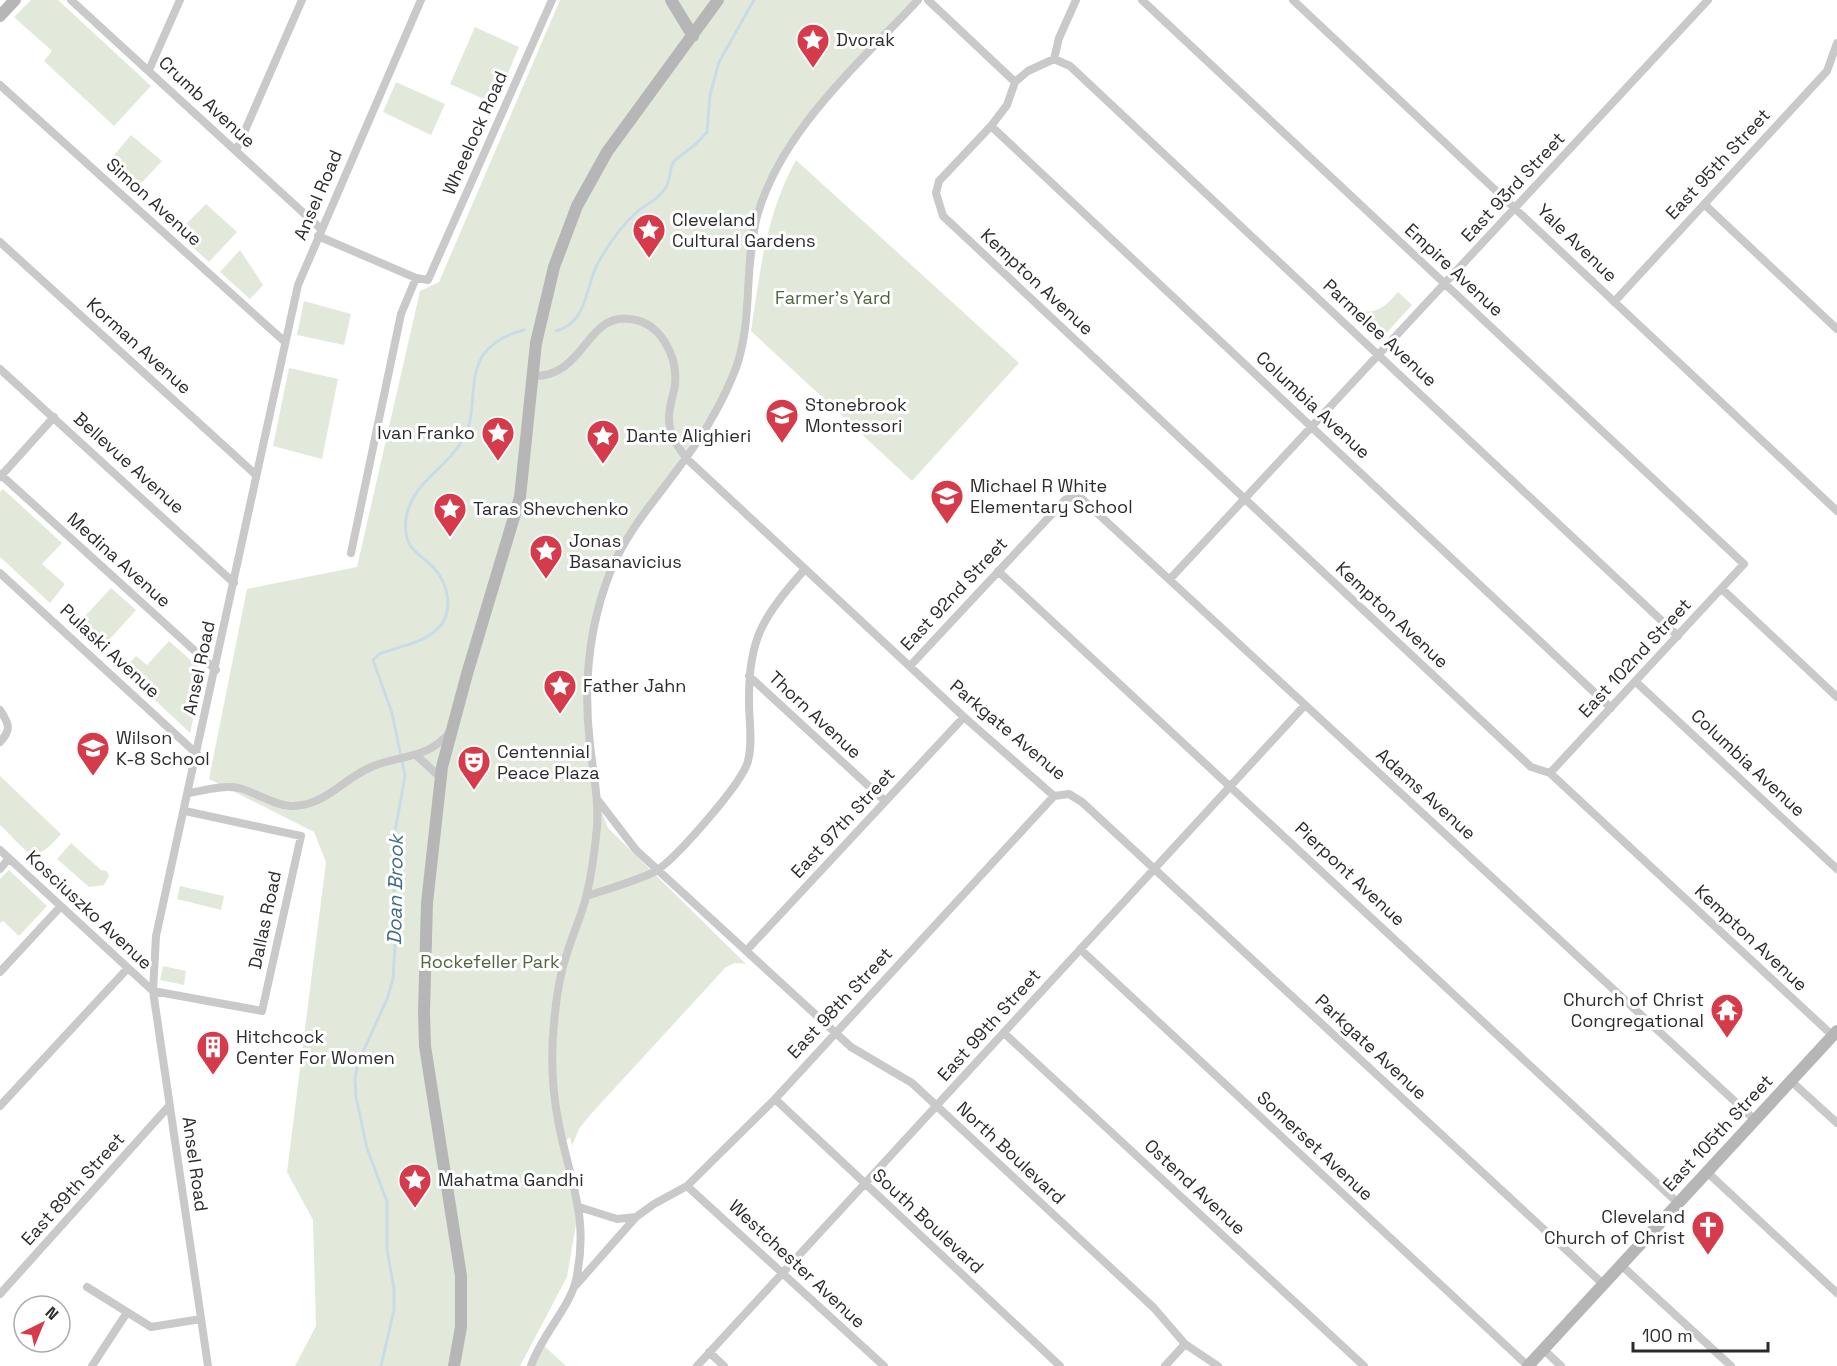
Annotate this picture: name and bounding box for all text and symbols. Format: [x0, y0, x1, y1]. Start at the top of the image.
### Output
place icon: Dvorak [795, 22, 831, 69]
place label: Dvorak [836, 28, 895, 51]
street label: Crumb Avenue [154, 51, 261, 152]
street label: Wheelock Road [437, 67, 512, 198]
street label: East 95th Street [1660, 103, 1775, 224]
street label: East 93rd Street [1456, 127, 1570, 246]
street label: Ansel Road [288, 146, 347, 243]
street label: Simon Avenue [102, 153, 207, 251]
street label: Yale Avenue [1532, 199, 1622, 287]
place label: Cleveland Cultural Gardens [672, 208, 816, 252]
place icon: Cleveland Cultural Gardens [631, 212, 667, 259]
street label: Empire Avenue [1400, 218, 1509, 321]
street label: Kempton Avenue [976, 223, 1099, 340]
street label: Parmelee Avenue [1319, 274, 1442, 391]
park label: Farmer's Yard [775, 286, 891, 309]
street label: Korman Avenue [82, 292, 197, 399]
street label: Columbia Avenue [1251, 346, 1375, 463]
place label: Stonebrook Montessori [805, 393, 907, 437]
school or university icon: Stonebrook Montessori [764, 397, 800, 444]
street label: Bellevue Avenue [69, 407, 189, 518]
place icon: Ivan Franko [480, 415, 516, 462]
place icon: Dante Alighieri [585, 418, 621, 465]
place label: Ivan Franko [377, 421, 475, 444]
place label: Dante Alighieri [626, 424, 751, 447]
place label: Michael R White Elementary School [970, 474, 1133, 518]
school or university icon: Michael R White Elementary School [929, 478, 965, 525]
place icon: Taras Shevchenko [432, 491, 468, 538]
place label: Taras Shevchenko [473, 497, 629, 520]
street label: Medina Avenue [63, 507, 176, 612]
place label: Jonas Basanavicius [569, 529, 682, 573]
street label: East 92nd Street [895, 532, 1012, 655]
place icon: Jonas Basanavicius [528, 533, 564, 580]
street label: Kempton Avenue [1331, 556, 1454, 673]
street label: East 102nd Street [1573, 593, 1696, 722]
street label: Pulaski Avenue [56, 599, 165, 703]
street label: Ansel Road [177, 619, 220, 717]
street label: Thorn Avenue [764, 666, 867, 763]
place icon: Father Jahn [542, 668, 578, 715]
place label: Father Jahn [583, 674, 686, 697]
street label: Parkgate Avenue [945, 674, 1071, 785]
street label: Columbia Avenue [1686, 704, 1810, 821]
place label: Wilson K-8 School [116, 726, 210, 770]
school or university icon: Wilson K-8 School [75, 730, 111, 777]
place label: Centennial Peace Plaza [497, 740, 600, 784]
street label: Adams Avenue [1372, 743, 1481, 844]
theatre icon: Centennial Peace Plaza [456, 744, 492, 791]
street label: East 97th Street [786, 763, 900, 883]
street label: Pierpont Avenue [1290, 817, 1410, 931]
water label: Doan Brook [381, 832, 409, 945]
street label: Kosciuszko Avenue [21, 845, 157, 974]
street label: Dallas Road [243, 869, 286, 971]
street label: Kempton Avenue [1690, 879, 1813, 996]
street label: East 98th Street [782, 942, 897, 1063]
park label: Rockefeller Park [420, 950, 560, 973]
street label: East 99th Street [932, 964, 1045, 1086]
place label: Church of Christ Congregational [1563, 988, 1704, 1032]
street label: Parkgate Avenue [1311, 989, 1432, 1104]
temple icon: Church of Christ Congregational [1709, 992, 1745, 1039]
place label: Hitchcock Center For Women [236, 1025, 395, 1069]
building icon: Hitchcock Center For Women [195, 1029, 231, 1076]
street label: East 105th Street [1658, 1069, 1778, 1196]
street label: Somerset Avenue [1252, 1086, 1378, 1206]
street label: North Boulevard [952, 1096, 1071, 1209]
street label: Ansel Road [177, 1115, 214, 1213]
street label: East 89th Street [16, 1128, 129, 1250]
street label: Ostend Avenue [1140, 1134, 1251, 1240]
place icon: Mahatma Gandhi [397, 1162, 433, 1209]
street label: South Boulevard [868, 1163, 989, 1278]
place label: Mahatma Gandhi [438, 1168, 584, 1191]
street label: Westchester Avenue [724, 1194, 870, 1333]
place label: Cleveland Church of Christ [1544, 1205, 1685, 1249]
church icon: Cleveland Church of Christ [1690, 1209, 1726, 1256]
north arrow [12, 1294, 72, 1354]
text: N [41, 1302, 63, 1325]
scale bar [1633, 1315, 1768, 1353]
text: 100 m [1642, 1324, 1693, 1347]

